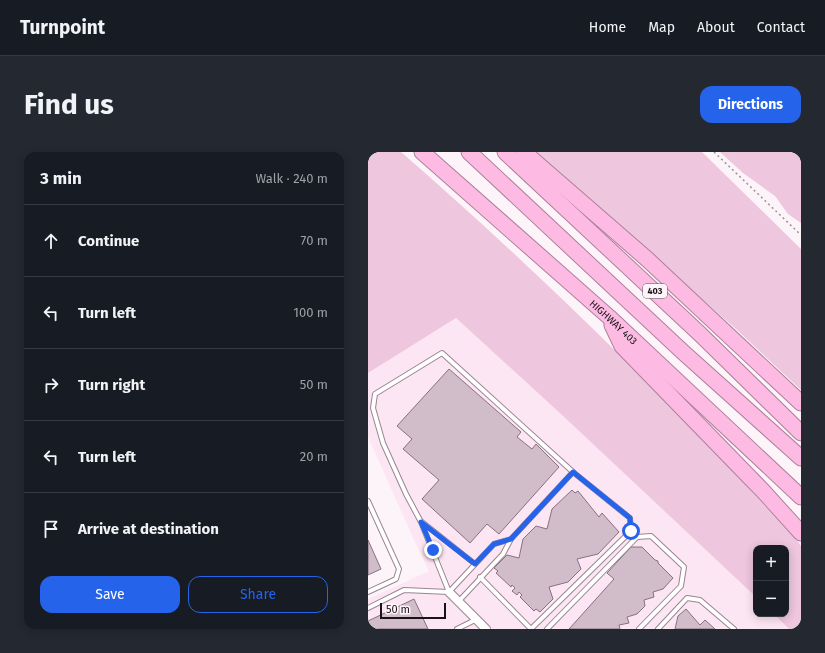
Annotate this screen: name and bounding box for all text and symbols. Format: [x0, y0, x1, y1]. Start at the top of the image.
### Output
text: Turnpoint [20, 16, 105, 39]
text: Home [589, 19, 626, 36]
text: Map [648, 19, 675, 36]
text: About [697, 19, 735, 36]
text: Contact [757, 19, 805, 36]
button: Directions [700, 86, 801, 123]
text: Find us [24, 88, 114, 121]
text: 3 min [40, 168, 82, 189]
text: Walk · 240 m [255, 171, 328, 186]
icon: ahead [40, 230, 62, 252]
text: Continue [78, 232, 139, 250]
text: 70 m [301, 233, 328, 248]
road number: 403 [643, 284, 667, 298]
street label: HIGHWAY 403 [587, 298, 639, 347]
icon: left [40, 302, 62, 324]
text: Turn left [78, 304, 136, 322]
text: 100 m [293, 305, 328, 320]
icon: right [40, 374, 62, 396]
text: Turn right [78, 376, 145, 394]
text: 50 m [300, 377, 328, 392]
icon: left [40, 446, 62, 468]
text: Turn left [78, 448, 136, 466]
text: 20 m [300, 449, 328, 464]
icon: arrive [40, 518, 62, 540]
text: Arrive at destination [78, 520, 219, 538]
route start [622, 522, 640, 540]
route end [424, 541, 442, 559]
map controls [753, 545, 789, 617]
button: + [753, 545, 789, 581]
button: Save [40, 576, 180, 613]
button: Share [188, 576, 328, 613]
button: − [753, 581, 789, 617]
scale bar [380, 601, 446, 620]
text: 50 m [386, 603, 410, 616]

